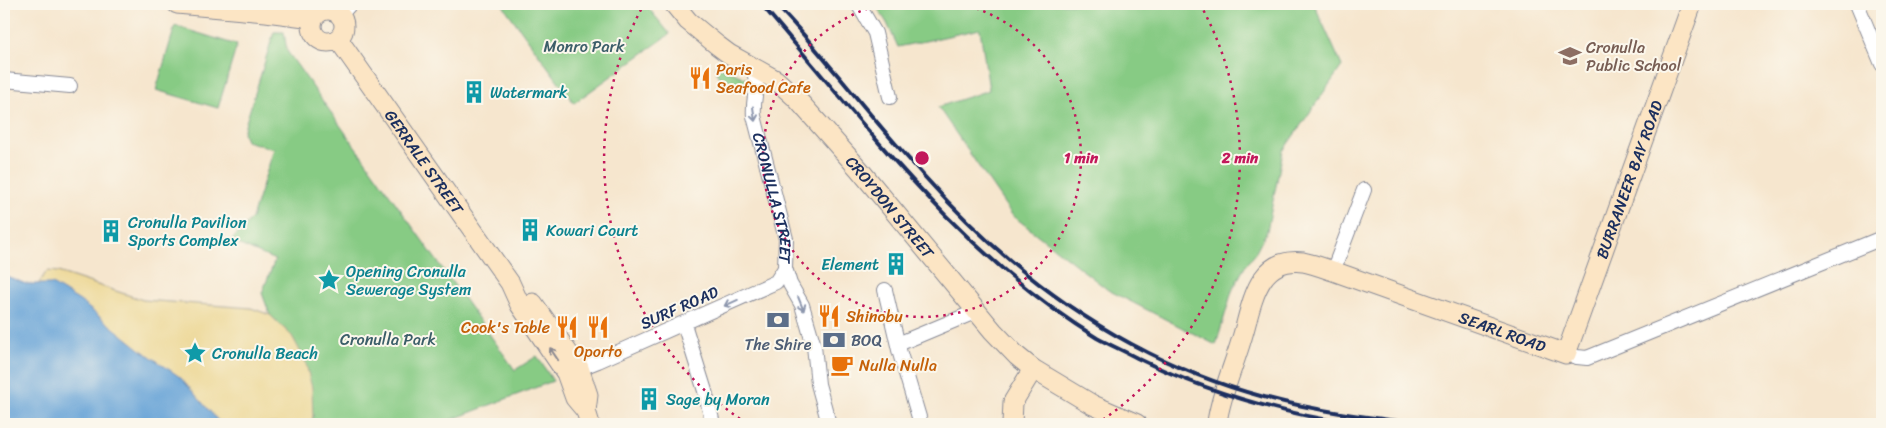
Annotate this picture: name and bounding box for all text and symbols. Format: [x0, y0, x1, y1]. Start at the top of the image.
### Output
park label: Monro Park [543, 32, 625, 61]
place label: Cronulla Public School [1586, 33, 1682, 80]
school or university icon: Cronulla Public School [1557, 43, 1583, 69]
place label: Paris Seafood Cafe [716, 55, 811, 102]
restaurant icon: Paris Seafood Cafe [687, 65, 713, 91]
place label: Watermark [490, 78, 568, 107]
building icon: Watermark [461, 79, 487, 105]
street label: BURRANEER BAY ROAD [1587, 96, 1671, 263]
street label: GERRALE STREET [377, 103, 472, 222]
one-way arrow [749, 106, 759, 122]
street label: CRONULLA STREET [744, 129, 800, 265]
text: 1 min [1064, 145, 1099, 171]
text: 2 min [1221, 145, 1259, 171]
street label: CROYDON STREET [838, 149, 942, 266]
centre of rings [913, 149, 931, 167]
place label: Cronulla Pavilion Sports Complex [128, 208, 247, 255]
place label: Kowari Court [546, 216, 638, 245]
building icon: Kowari Court [517, 217, 543, 243]
building icon: Cronulla Pavilion Sports Complex [98, 218, 124, 244]
place label: Element [821, 250, 879, 279]
building icon: Element [883, 251, 909, 277]
place label: Opening Cronulla Sewerage System [346, 257, 471, 304]
place icon: Opening Cronulla Sewerage System [316, 267, 342, 293]
street label: SURF ROAD [635, 277, 724, 338]
one-way arrow [797, 296, 806, 311]
one-way arrow [724, 298, 739, 308]
place label: Shinobu [846, 302, 903, 331]
restaurant icon: Shinobu [816, 303, 842, 329]
street label: SEARL ROAD [1455, 303, 1550, 361]
bank icon: The Shire [765, 307, 791, 333]
place label: Cook's Table [461, 313, 550, 342]
restaurant icon: Cook's Table [554, 314, 580, 340]
restaurant icon: Oporto [585, 314, 611, 340]
park label: Cronulla Park [340, 325, 436, 354]
place label: BOQ [851, 326, 882, 355]
bank icon: BOQ [821, 327, 847, 353]
place label: The Shire [745, 330, 812, 359]
place label: Oporto [574, 337, 622, 366]
place label: Cronulla Beach [212, 339, 318, 368]
place icon: Cronulla Beach [182, 340, 208, 366]
one-way arrow [549, 348, 559, 362]
place label: Nulla Nulla [859, 351, 937, 380]
cafe icon: Nulla Nulla [829, 352, 855, 378]
place label: Sage by Moran [666, 385, 770, 414]
building icon: Sage by Moran [636, 386, 662, 412]

